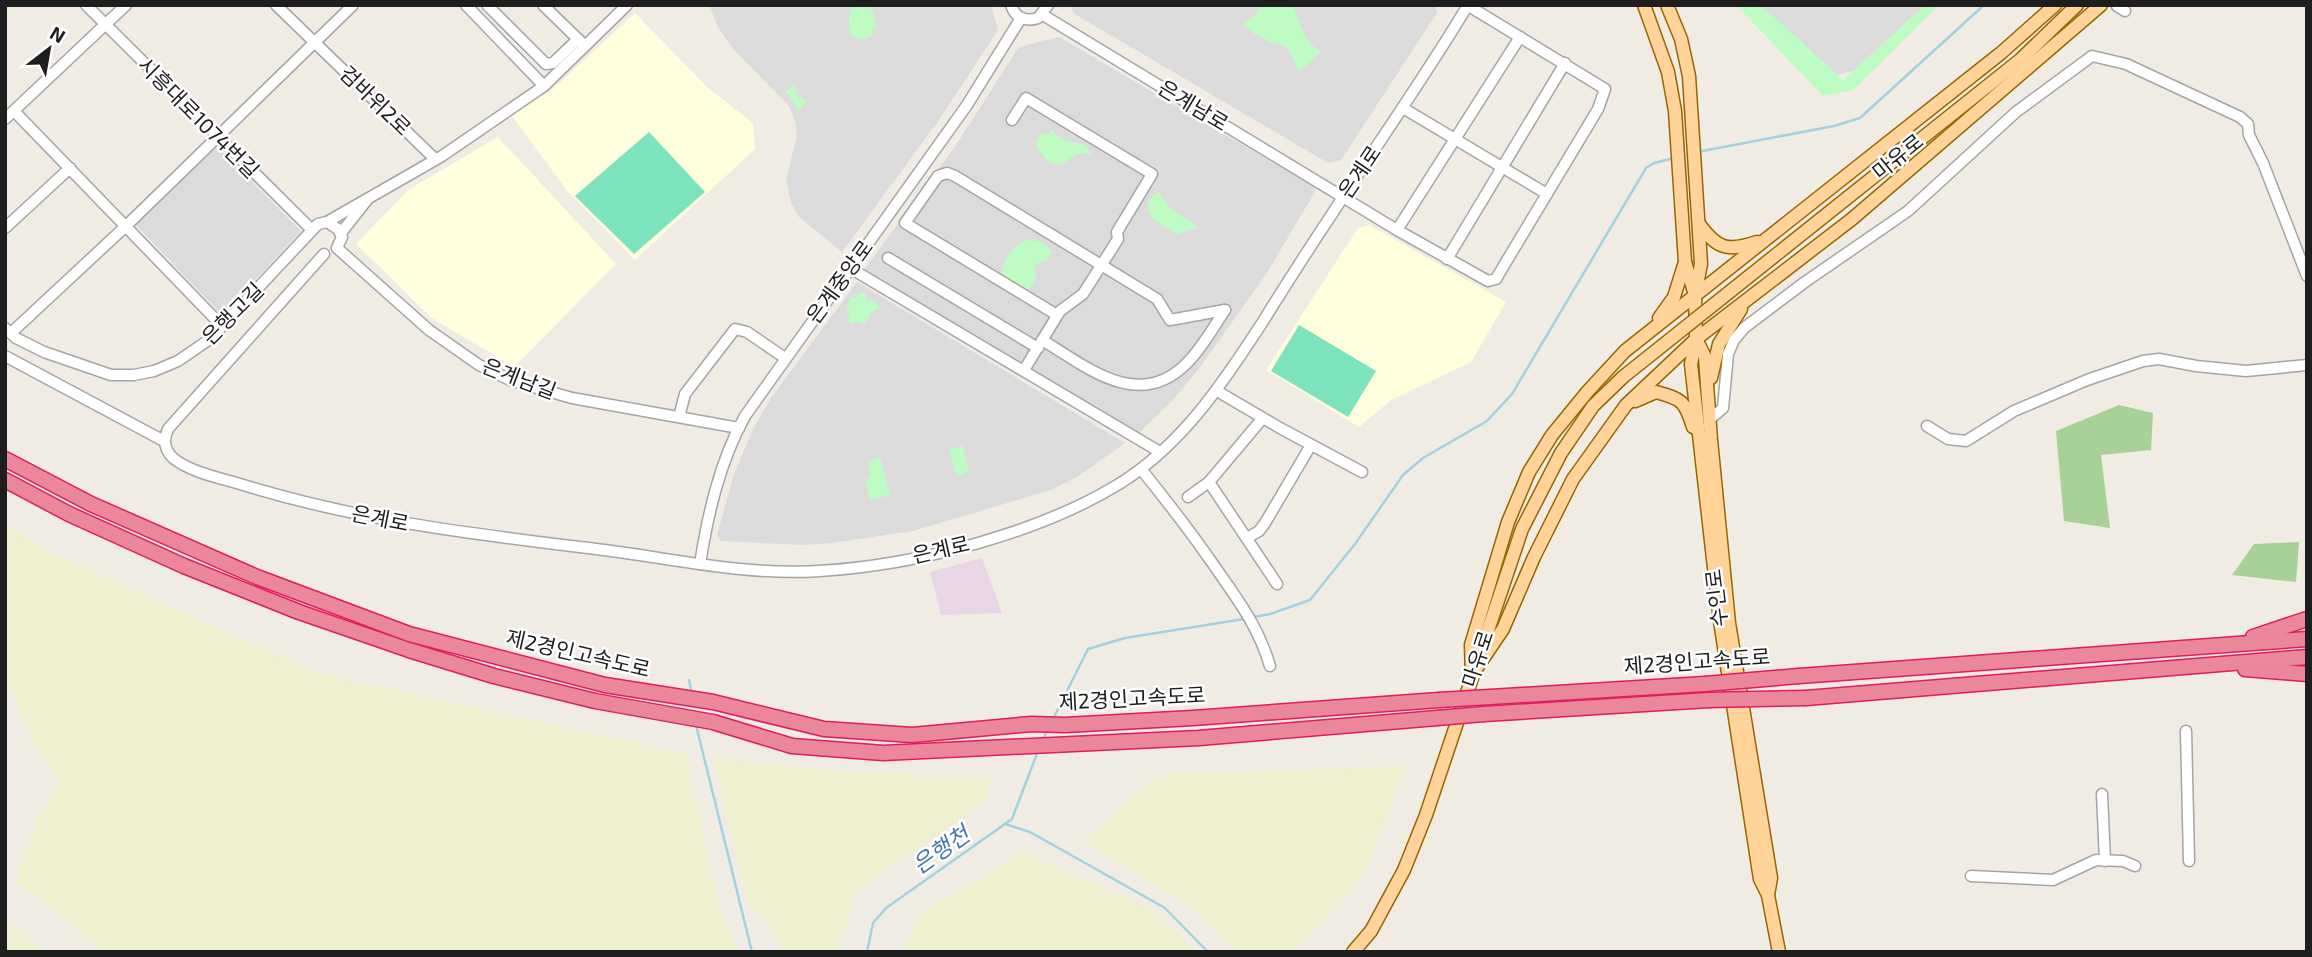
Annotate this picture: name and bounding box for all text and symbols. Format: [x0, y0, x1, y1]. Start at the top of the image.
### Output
north arrow [14, 14, 84, 84]
text: N [46, 21, 70, 47]
street label: 시흥대로1074번길 [133, 51, 265, 183]
street label: 검바위2로 [335, 60, 417, 140]
street label: 은계남로 [1154, 74, 1233, 135]
street label: 마유로 [1867, 128, 1927, 184]
street label: 은계로 [1332, 140, 1385, 202]
street label: 은계중앙로 [800, 235, 877, 328]
street label: 은행고길 [196, 277, 268, 349]
street label: 은계남길 [479, 352, 560, 403]
street label: 은계로 [349, 500, 411, 535]
street label: 은계로 [910, 530, 972, 567]
street label: 수인로 [1700, 568, 1731, 628]
street label: 제2경인고속도로 [504, 624, 653, 681]
street label: 마유로 [1456, 627, 1497, 690]
street label: 제2경인고속도로 [1623, 643, 1771, 678]
street label: 제2경인고속도로 [1058, 681, 1206, 714]
water label: 은행천 [906, 818, 977, 879]

